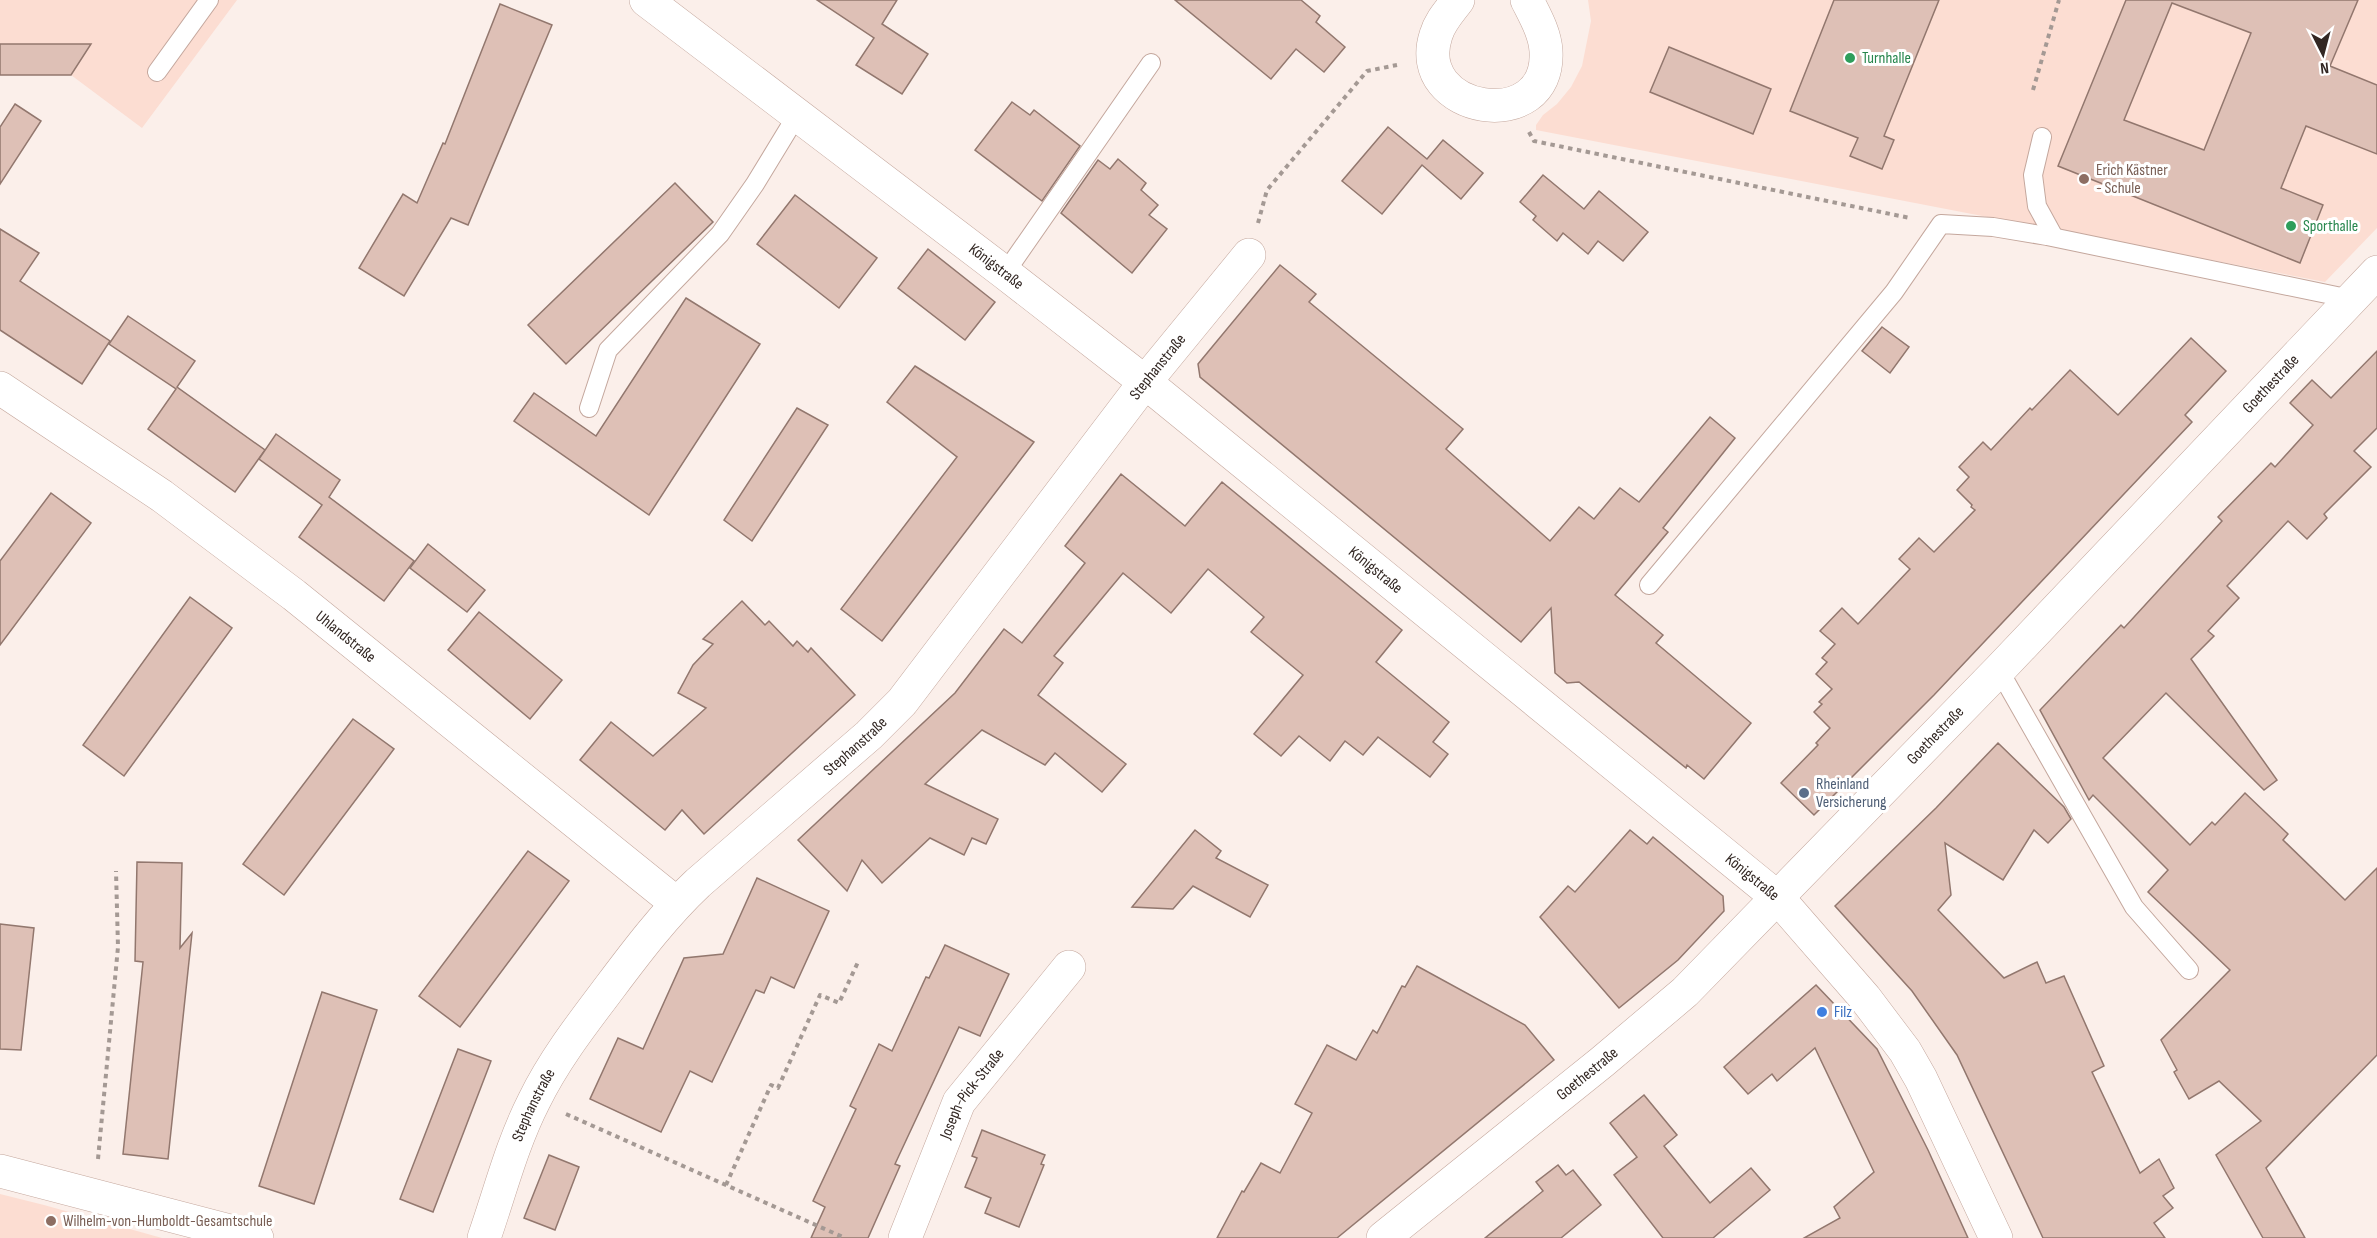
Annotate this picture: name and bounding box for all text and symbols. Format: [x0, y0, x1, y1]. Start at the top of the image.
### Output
north arrow [2293, 24, 2353, 84]
place label: Turnhalle [1862, 49, 1911, 68]
marker: Turnhalle [1843, 51, 1857, 65]
text: N [2319, 58, 2330, 77]
place label: Erich Kästner - Schule [2096, 161, 2168, 198]
marker: Erich Kästner - Schule [2077, 172, 2091, 186]
place label: Sporthalle [2303, 217, 2358, 236]
marker: Sporthalle [2284, 219, 2298, 233]
street label: Königstraße [965, 239, 1027, 293]
street label: Stephanstraße [1126, 330, 1190, 403]
street label: Goethestraße [2239, 351, 2303, 417]
street label: Königstraße [1345, 542, 1407, 598]
street label: Uhlandstraße [312, 607, 380, 667]
street label: Goethestraße [1903, 702, 1968, 768]
street label: Stephanstraße [820, 713, 891, 780]
place label: Rheinland Versicherung [1816, 775, 1886, 812]
marker: Rheinland Versicherung [1797, 786, 1811, 800]
street label: Königstraße [1721, 849, 1783, 905]
place label: Filz [1834, 1003, 1852, 1022]
marker: Filz [1815, 1005, 1829, 1019]
street label: Goethestraße [1553, 1043, 1622, 1104]
street label: Joseph-Pick-Straße [935, 1045, 1008, 1142]
street label: Stephanstraße [508, 1065, 559, 1144]
place label: Wilhelm-von-Humboldt-Gesamtschule [63, 1212, 272, 1231]
marker: Wilhelm-von-Humboldt-Gesamtschule [44, 1214, 58, 1228]

